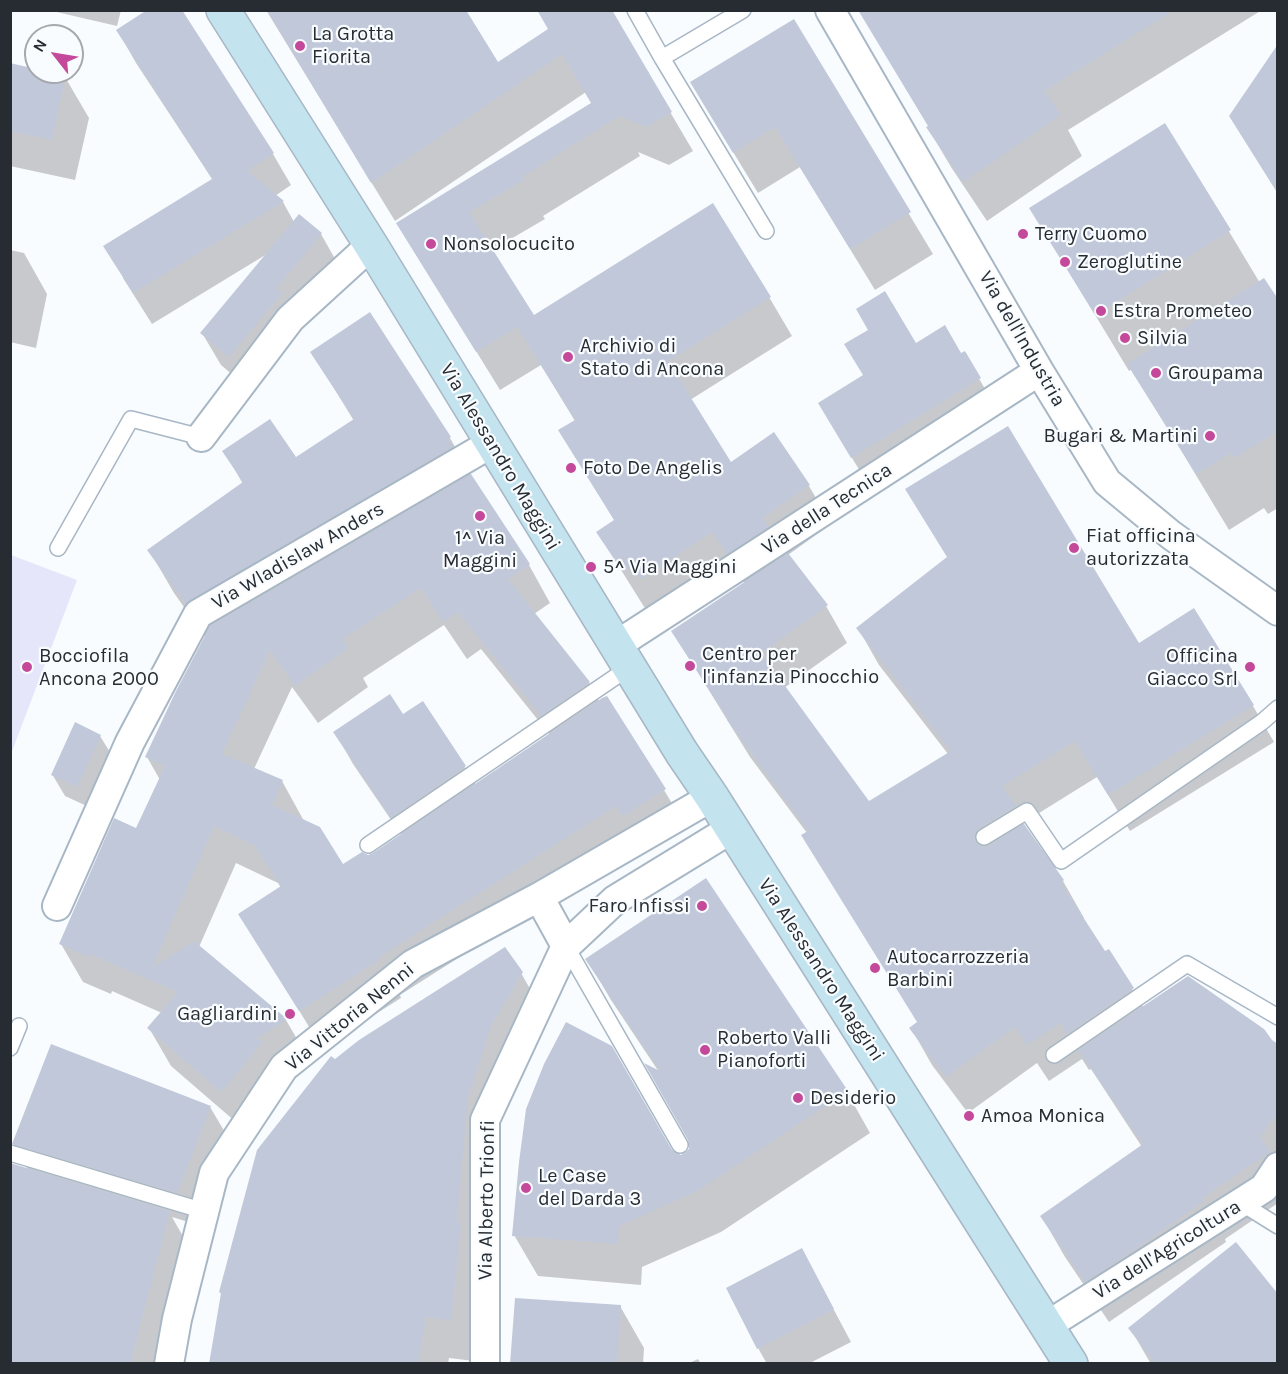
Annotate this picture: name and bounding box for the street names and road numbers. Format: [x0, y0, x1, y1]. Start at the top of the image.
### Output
street label: Via dell'Industria [973, 267, 1071, 411]
street label: Via Alessandro Maggini [435, 359, 565, 555]
street label: Via della Tecnica [757, 458, 897, 560]
street label: Via Wladislaw Anders [208, 497, 388, 615]
street label: Via Alessandro Maggini [753, 874, 889, 1066]
street label: Via Vittoria Nenni [281, 958, 419, 1076]
street label: Via Alberto Trionfi [474, 1120, 500, 1280]
street label: Via dell'Agricoltura [1089, 1195, 1245, 1305]

